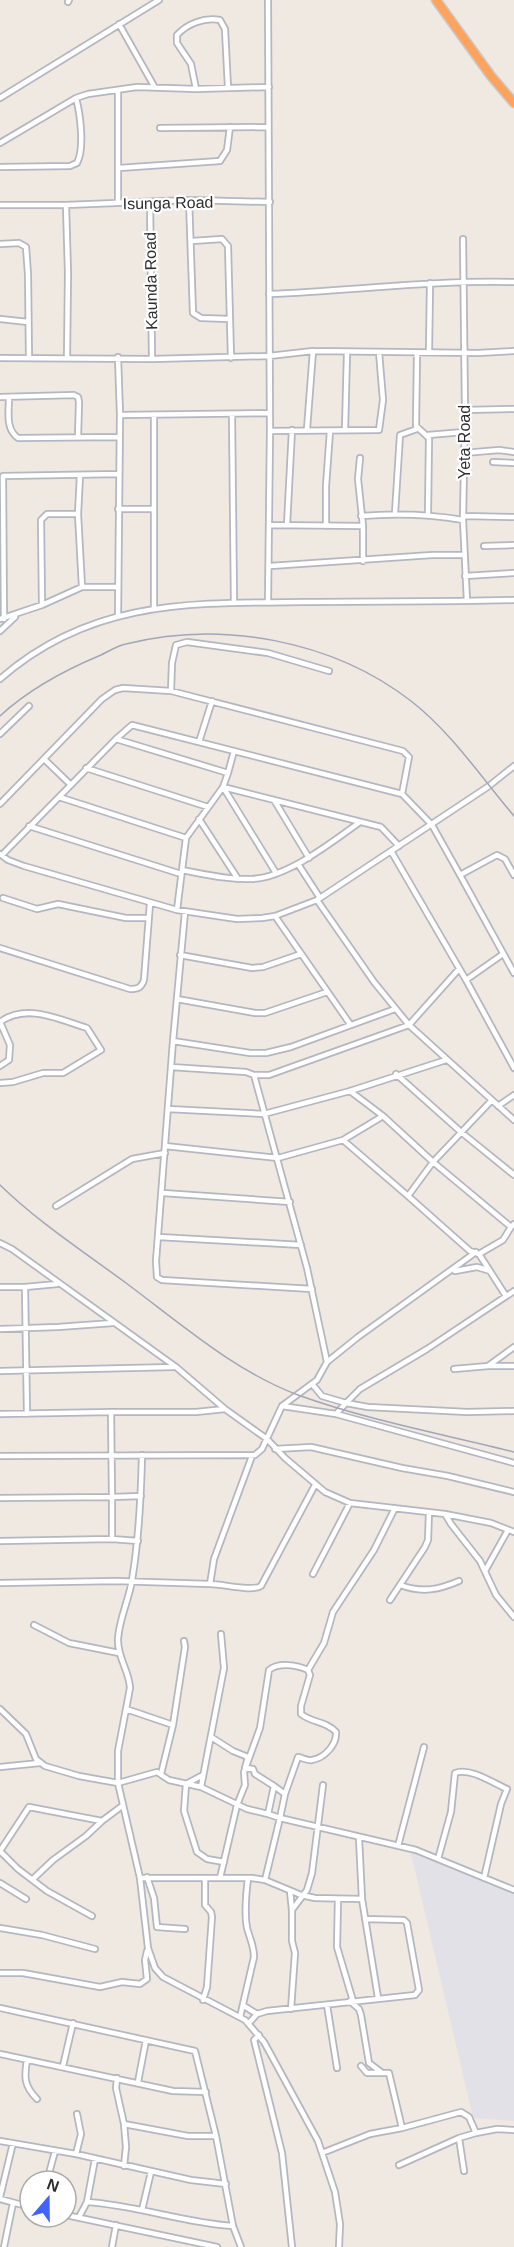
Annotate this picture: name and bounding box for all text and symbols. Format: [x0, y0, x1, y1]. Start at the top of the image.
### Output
street label: Isunga Road [122, 194, 214, 212]
street label: Kaunda Road [142, 232, 160, 330]
street label: Yeta Road [456, 405, 473, 479]
north arrow [18, 2169, 78, 2229]
text: N [45, 2175, 61, 2195]

